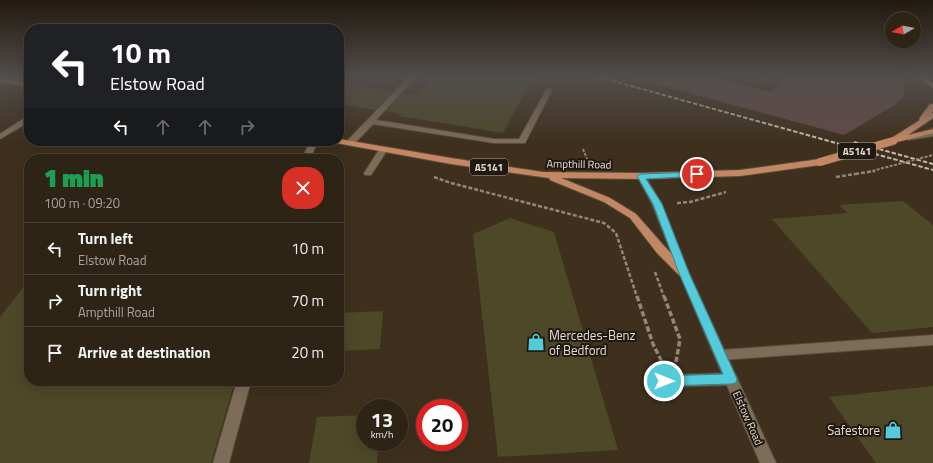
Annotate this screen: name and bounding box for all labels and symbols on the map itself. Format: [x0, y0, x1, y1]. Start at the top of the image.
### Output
north arrow [885, 12, 921, 48]
road number: A5141 [838, 143, 876, 159]
street label: Ampthill Road [546, 155, 612, 173]
pin [680, 157, 714, 191]
road number: A5141 [470, 159, 508, 175]
place label: Mercedes-Benz of Bedford [549, 325, 636, 360]
shop icon: Mercedes-Benz of Bedford [526, 332, 546, 352]
position arrow [643, 360, 685, 402]
street label: Elstow Road [729, 388, 767, 448]
speed limit sign: 20 [416, 399, 468, 451]
place label: Safestore [827, 420, 880, 440]
shop icon: Safestore [883, 420, 903, 440]

